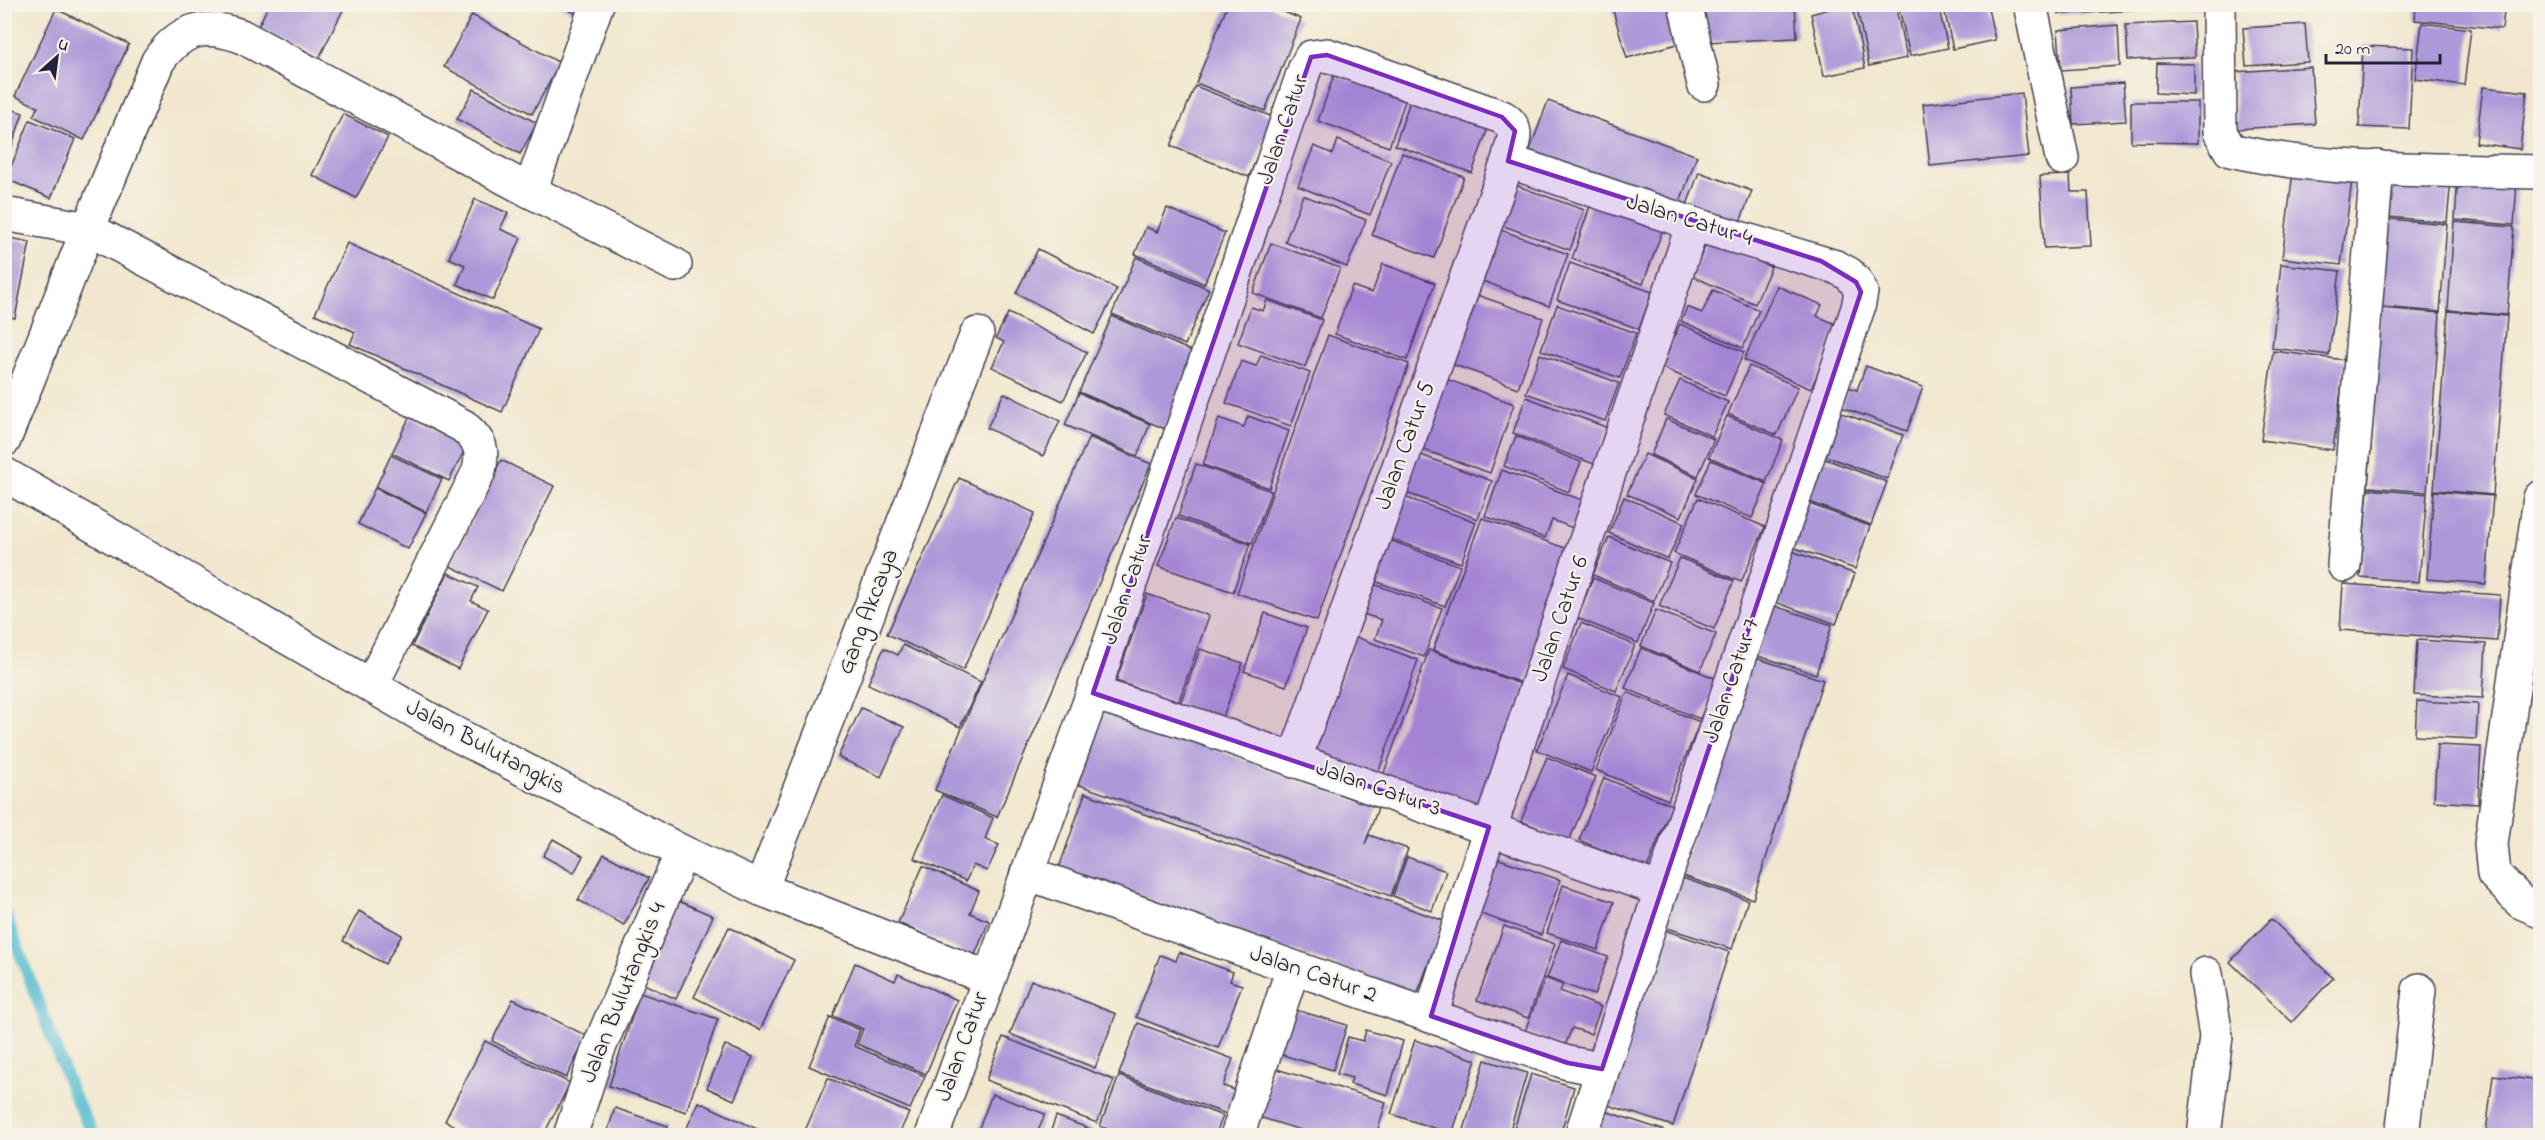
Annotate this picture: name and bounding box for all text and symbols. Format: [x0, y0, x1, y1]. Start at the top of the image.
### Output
north arrow [27, 27, 87, 87]
scale bar [2326, 27, 2440, 65]
text: U [53, 33, 73, 58]
text: 20 m [2335, 37, 2370, 63]
street label: Jalan Catur [1249, 70, 1319, 190]
street label: Jalan Catur 4 [1621, 185, 1757, 257]
street label: Jalan Catur 5 [1367, 377, 1446, 515]
street label: Jalan Catur [1093, 530, 1163, 650]
street label: Gang Akcaya [829, 544, 910, 680]
street label: Jalan Catur 6 [1523, 551, 1599, 687]
street label: Jalan Catur 7 [1694, 613, 1770, 748]
street label: Jalan Bulutangkis [399, 691, 571, 805]
street label: Jalan Catur 3 [1311, 751, 1445, 827]
street label: Jalan Bulutangkis 4 [572, 897, 676, 1089]
street label: Jalan Catur 2 [1245, 937, 1382, 1013]
street label: Jalan Catur [927, 987, 999, 1107]

